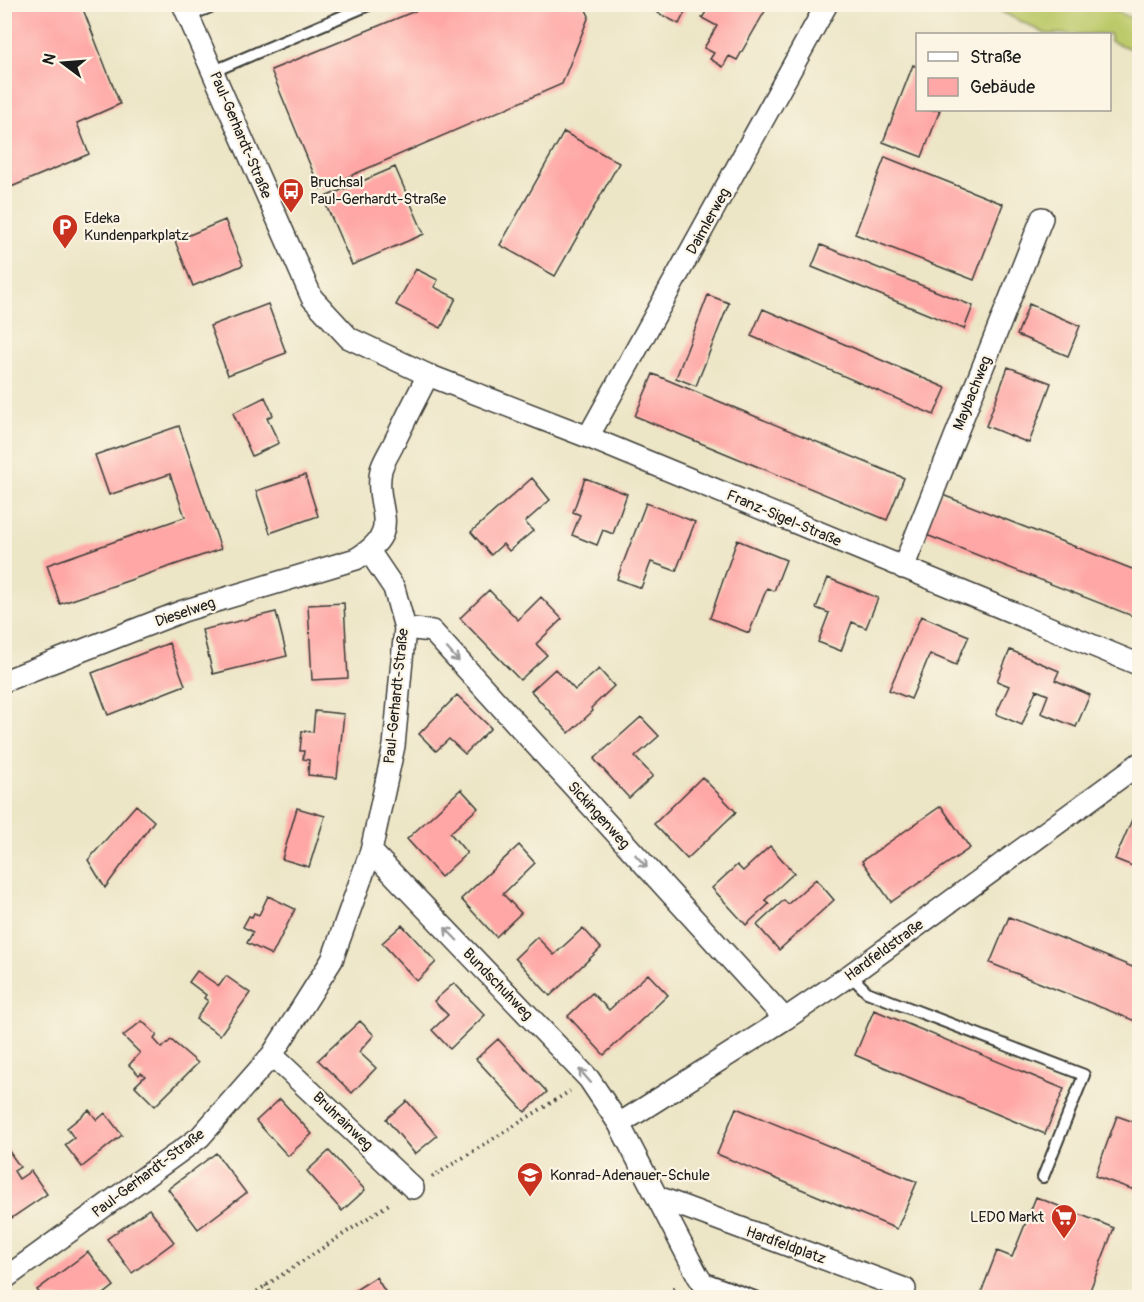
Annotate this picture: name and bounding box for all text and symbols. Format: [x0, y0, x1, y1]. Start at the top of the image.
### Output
north arrow [33, 33, 93, 93]
legend [916, 33, 1111, 111]
text: Straße [970, 46, 1021, 69]
text: N [38, 51, 61, 67]
street label: Paul-Gerhardt-Straße [205, 69, 276, 202]
text: Gebäude [970, 76, 1035, 99]
place label: Bruchsal Paul-Gerhardt-Straße [310, 173, 447, 209]
bus stop icon: Bruchsal Paul-Gerhardt-Straße [276, 176, 306, 214]
street label: Daimlerweg [682, 185, 735, 258]
place label: Edeka Kundenparkplatz [84, 209, 189, 245]
parking icon: Edeka Kundenparkplatz [50, 212, 80, 250]
street label: Maybachweg [949, 353, 996, 433]
street label: Franz-Sigel-Straße [724, 486, 844, 551]
street label: Dieselweg [153, 593, 218, 632]
street label: Paul-Gerhardt-Straße [380, 627, 413, 765]
one-way arrow [446, 647, 460, 662]
street label: Sickingenweg [563, 778, 634, 853]
one-way arrow [634, 853, 648, 868]
street label: Hardfeldstraße [841, 915, 928, 985]
one-way arrow [444, 927, 458, 942]
street label: Bundschuhweg [459, 944, 537, 1024]
one-way arrow [578, 1069, 592, 1084]
street label: Bruhrainweg [308, 1088, 377, 1155]
street label: Paul-Gerhardt-Straße [88, 1124, 209, 1222]
school or university icon: Konrad-Adenauer-Schule [515, 1160, 545, 1198]
place label: Konrad-Adenauer-Schule [550, 1166, 710, 1185]
supermarket icon: LEDO Markt [1049, 1202, 1079, 1240]
place label: LEDO Markt [970, 1208, 1045, 1227]
street label: Hardfeldplatz [743, 1222, 828, 1269]

